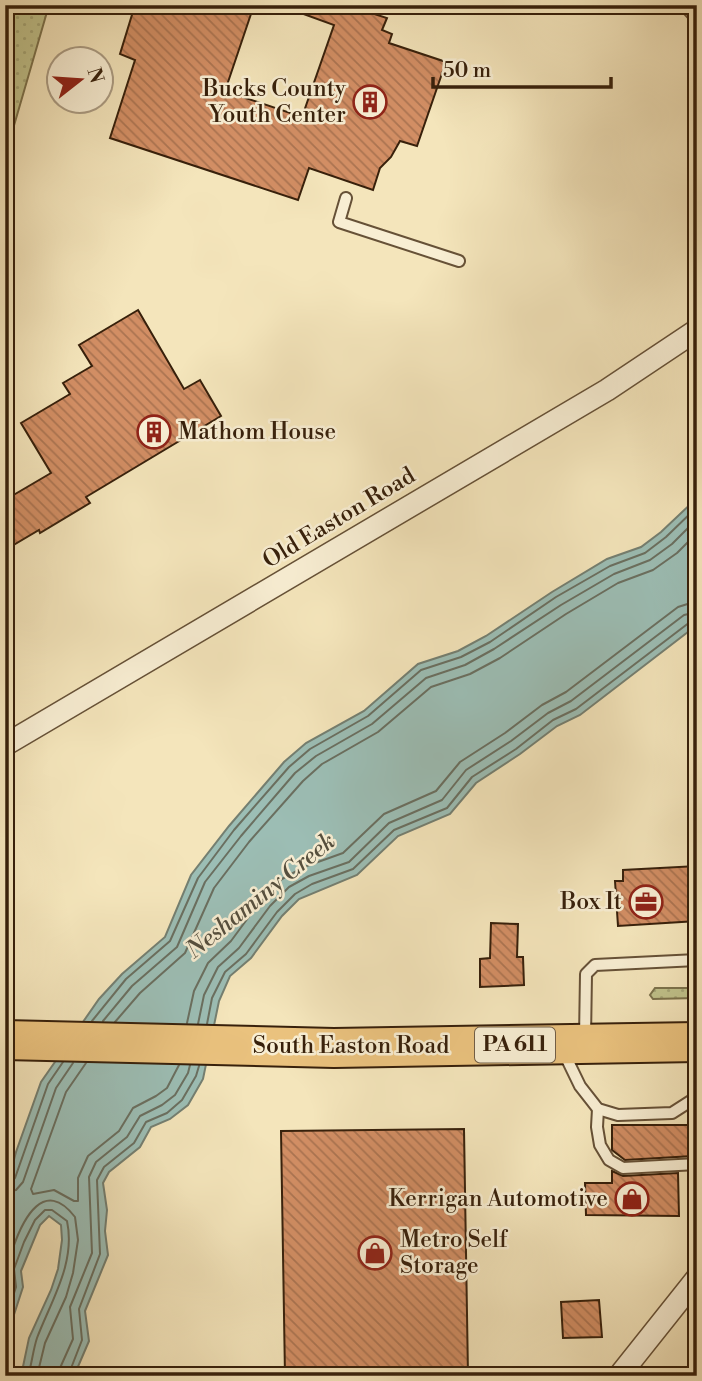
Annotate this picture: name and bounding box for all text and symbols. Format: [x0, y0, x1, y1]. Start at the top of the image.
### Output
north arrow [46, 46, 116, 116]
scale bar [433, 46, 611, 90]
text: 50 m [443, 58, 491, 84]
text: N [82, 65, 109, 86]
place label: Bucks County Youth Center [202, 75, 347, 129]
building icon: Bucks County Youth Center [351, 83, 389, 121]
building icon: Mathom House [135, 413, 173, 451]
place label: Mathom House [178, 418, 336, 446]
street label: Old Easton Road [258, 461, 420, 575]
water label: Neshaminy Creek [179, 827, 342, 966]
office icon: Box It [627, 883, 665, 921]
place label: Box It [559, 888, 622, 916]
road number: PA 611 [475, 1028, 555, 1062]
street label: South Easton Road [253, 1032, 449, 1060]
shop icon: Kerrigan Automotive [613, 1180, 651, 1218]
place label: Kerrigan Automotive [389, 1185, 608, 1213]
place label: Metro Self Storage [400, 1226, 509, 1280]
shop icon: Metro Self Storage [356, 1234, 394, 1272]

